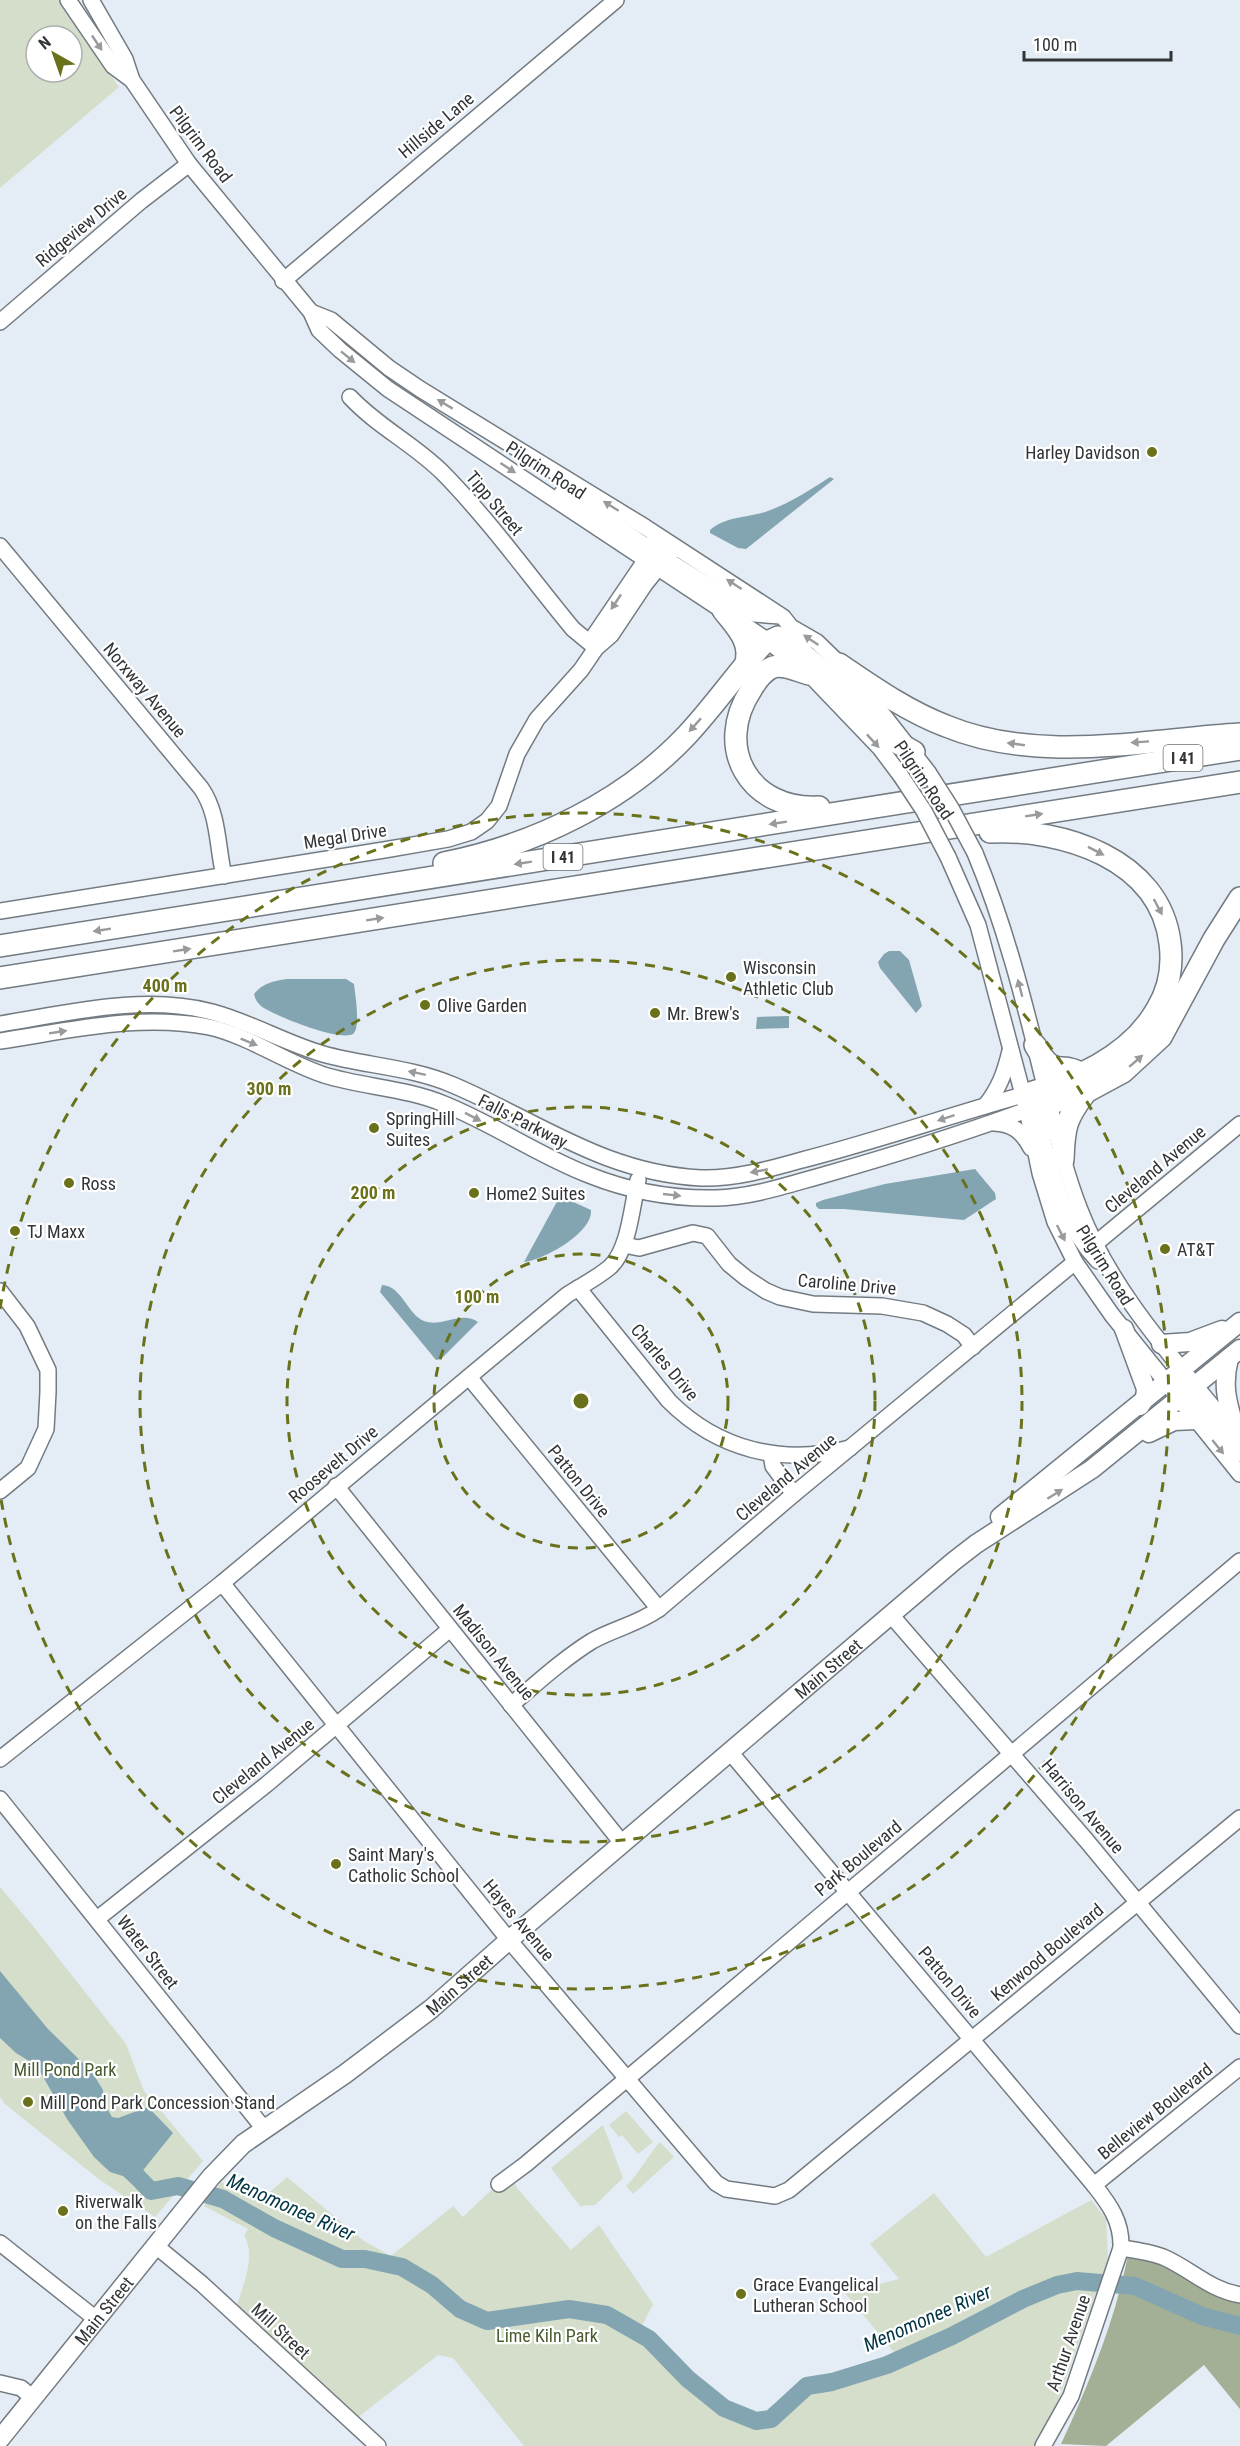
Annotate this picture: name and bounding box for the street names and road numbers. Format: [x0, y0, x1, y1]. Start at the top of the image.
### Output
street label: Hillside Lane [394, 87, 478, 163]
street label: Pilgrim Road [165, 102, 237, 186]
street label: Ridgeview Drive [31, 183, 131, 271]
street label: Pilgrim Road [502, 437, 590, 503]
street label: Tipp Street [462, 467, 528, 539]
street label: Norxway Avenue [99, 638, 191, 742]
street label: Pilgrim Road [890, 737, 958, 823]
road number: I 41 [1164, 745, 1202, 771]
street label: Megal Drive [302, 819, 388, 853]
road number: I 41 [544, 844, 582, 870]
street label: Falls Parkway [475, 1090, 572, 1153]
street label: Cleveland Avenue [1100, 1121, 1210, 1217]
street label: Pilgrim Road [1072, 1221, 1138, 1309]
street label: Caroline Drive [797, 1269, 897, 1299]
street label: Charles Drive [627, 1319, 703, 1405]
street label: Roosevelt Drive [284, 1421, 382, 1507]
street label: Cleveland Avenue [731, 1429, 841, 1525]
street label: Patton Drive [544, 1441, 614, 1521]
street label: Madison Avenue [449, 1600, 539, 1704]
street label: Main Street [790, 1634, 866, 1703]
street label: Cleveland Avenue [208, 1713, 318, 1809]
street label: Harrison Avenue [1037, 1755, 1129, 1857]
street label: Park Boulevard [810, 1816, 906, 1900]
street label: Hayes Avenue [479, 1875, 559, 1965]
street label: Kenwood Boulevard [987, 1899, 1107, 2005]
street label: Water Street [113, 1911, 183, 1993]
street label: Patton Drive [914, 1942, 986, 2022]
street label: Main Street [421, 1950, 496, 2019]
street label: Belleview Boulevard [1093, 2058, 1217, 2164]
street label: Main Street [70, 2272, 137, 2349]
street label: Arthur Avenue [1042, 2292, 1094, 2394]
street label: Mill Street [247, 2299, 315, 2363]

